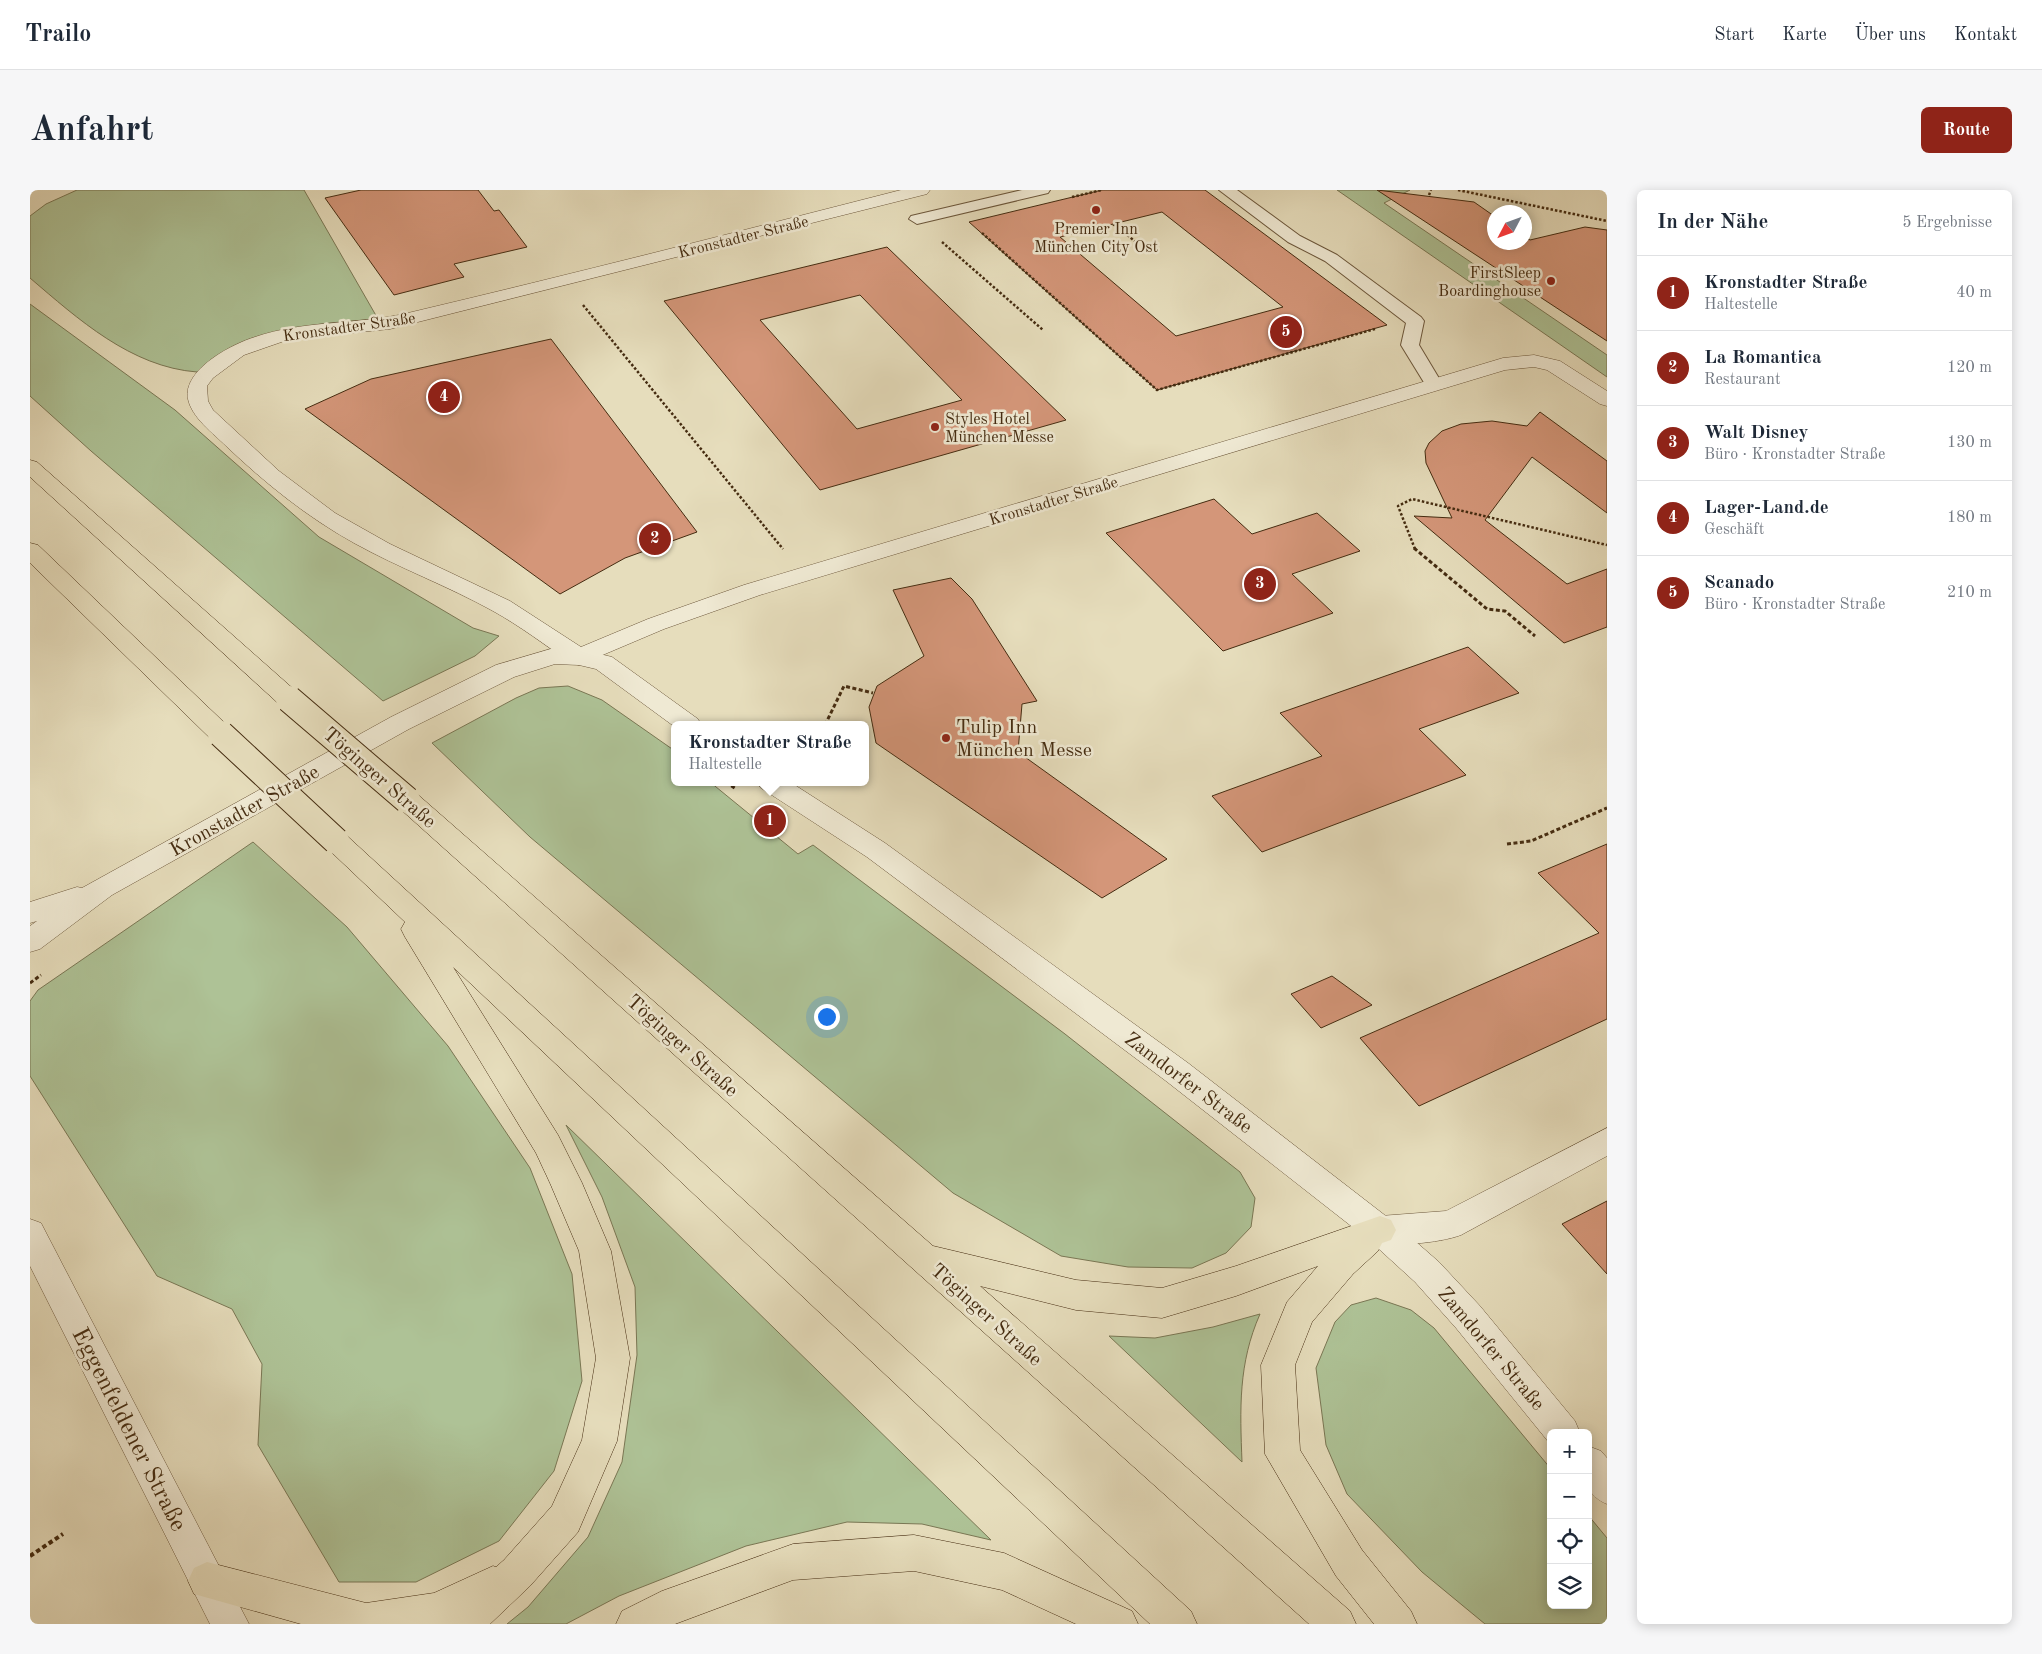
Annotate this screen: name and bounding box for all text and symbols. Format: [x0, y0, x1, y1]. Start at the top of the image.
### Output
text: Trailo [25, 23, 91, 47]
text: Start [1714, 26, 1754, 44]
text: Karte [1782, 26, 1827, 44]
text: Über uns [1855, 26, 1926, 44]
text: Kontakt [1954, 26, 2017, 44]
button: Route [1921, 107, 2012, 153]
text: Anfahrt [30, 113, 153, 148]
marker: Premier Inn München City Ost [1090, 204, 1102, 216]
north arrow [1487, 205, 1532, 250]
text: In der Nähe [1657, 212, 1768, 233]
street label: Kronstadter Straße [677, 214, 810, 262]
text: 5 Ergebnisse [1902, 215, 1992, 231]
place label: Premier Inn München City Ost [1034, 222, 1158, 256]
place label: FirstSleep Boardinghouse [1438, 266, 1541, 300]
text: Kronstadter Straße [1704, 274, 1868, 293]
marker: FirstSleep Boardinghouse [1545, 275, 1557, 287]
text: 1 [1668, 285, 1678, 301]
text: 40 m [1956, 285, 1992, 301]
text: Haltestelle [1704, 297, 1778, 313]
street label: Kronstadter Straße [282, 311, 417, 345]
pin: 5 [1270, 313, 1302, 351]
text: La Romantica [1704, 349, 1822, 368]
text: 2 [1668, 360, 1678, 376]
text: 120 m [1947, 360, 1992, 376]
text: Restaurant [1704, 372, 1781, 388]
pin: 4 [428, 378, 460, 416]
place label: Styles Hotel München Messe [945, 412, 1054, 446]
marker: Styles Hotel München Messe [929, 421, 941, 433]
text: Walt Disney [1704, 424, 1809, 443]
text: 3 [1668, 435, 1678, 451]
text: 130 m [1947, 435, 1992, 451]
text: Büro · Kronstadter Straße [1704, 447, 1885, 463]
street label: Kronstadter Straße [987, 475, 1120, 529]
text: Lager-Land.de [1704, 499, 1829, 518]
text: 4 [1668, 510, 1678, 526]
text: 180 m [1947, 510, 1992, 526]
pin: 2 [639, 520, 671, 558]
text: Geschäft [1704, 522, 1764, 538]
pin: 3 [1244, 565, 1276, 603]
text: Scanado [1704, 574, 1774, 593]
text: 5 [1668, 585, 1678, 601]
text: 210 m [1947, 585, 1992, 601]
text: Büro · Kronstadter Straße [1704, 597, 1885, 613]
place label: Tulip Inn München Messe [956, 718, 1092, 761]
popup [671, 721, 869, 786]
street label: Töginger Straße [318, 724, 439, 833]
marker: Tulip Inn München Messe [940, 732, 952, 744]
text: Kronstadter Straße [688, 734, 852, 753]
text: Haltestelle [688, 757, 762, 773]
street label: Kronstadter Straße [167, 762, 323, 861]
pin: 1 [754, 802, 786, 840]
street label: Töginger Straße [622, 991, 741, 1101]
your location [814, 1004, 840, 1030]
street label: Zamdorfer Straße [1120, 1029, 1255, 1138]
street label: Töginger Straße [926, 1260, 1045, 1370]
street label: Zamdorfer Straße [1433, 1284, 1548, 1415]
street label: Eggenfeldener Straße [67, 1324, 190, 1535]
map controls [1547, 1429, 1592, 1609]
button: + [1547, 1429, 1592, 1474]
button: − [1547, 1474, 1592, 1519]
button: locate [1547, 1519, 1592, 1564]
button: layers [1547, 1564, 1592, 1609]

